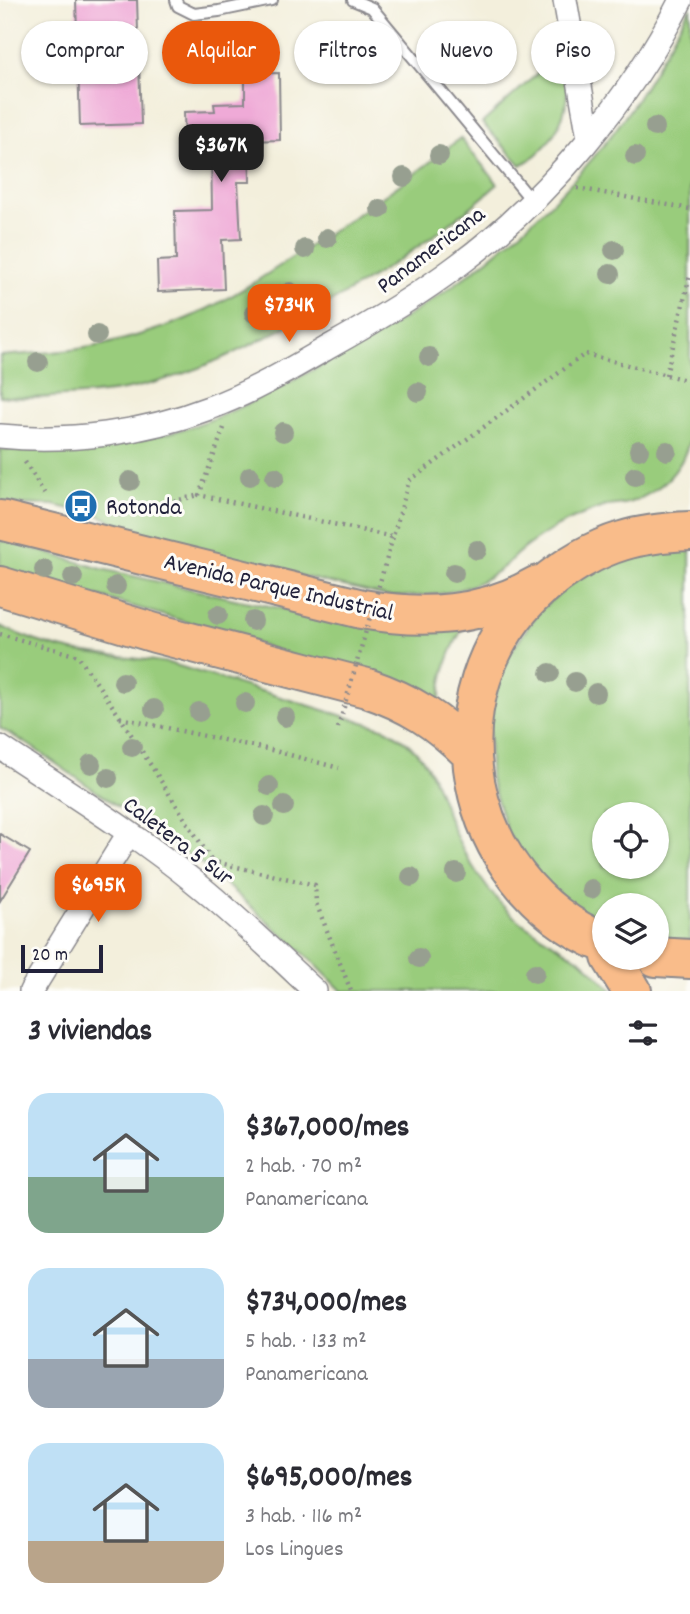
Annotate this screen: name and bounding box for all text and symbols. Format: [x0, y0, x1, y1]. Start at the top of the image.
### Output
chip: Comprar [21, 21, 148, 84]
chip: Alquilar [162, 21, 280, 84]
chip: Filtros [294, 21, 402, 84]
chip: Nuevo [416, 21, 517, 84]
chip: Piso [531, 21, 615, 84]
pin: $367K [172, 124, 270, 184]
text: $367K [195, 130, 247, 163]
street label: Panamericana [370, 199, 494, 304]
pin: $734K [240, 284, 338, 344]
text: $734K [264, 290, 314, 323]
bus stop icon: Rotonda [62, 487, 100, 525]
place label: Rotonda [106, 492, 182, 526]
street label: Avenida Parque Industrial [160, 546, 397, 632]
street label: Caletera 5 Sur [115, 789, 240, 895]
map controls [592, 802, 669, 970]
button: locate [592, 802, 669, 879]
pin: $695K [49, 864, 147, 924]
text: $695K [71, 870, 125, 903]
button: layers [592, 893, 669, 970]
scale bar [21, 942, 103, 974]
text: 20 m [32, 943, 68, 970]
text: 3 viviendas [28, 1012, 152, 1055]
icon: filters [624, 1014, 662, 1052]
text: $367,000/mes [245, 1108, 409, 1151]
icon: home [84, 1121, 168, 1205]
text: 2 hab. · 70 m² [245, 1151, 362, 1184]
text: Panamericana [245, 1184, 368, 1217]
text: $734,000/mes [245, 1283, 407, 1326]
icon: home [84, 1296, 168, 1380]
text: 5 hab. · 133 m² [245, 1326, 367, 1359]
text: Panamericana [245, 1359, 368, 1392]
text: $695,000/mes [245, 1458, 412, 1501]
icon: home [84, 1471, 168, 1555]
text: 3 hab. · 116 m² [245, 1501, 362, 1534]
text: Los Lingues [245, 1534, 344, 1567]

